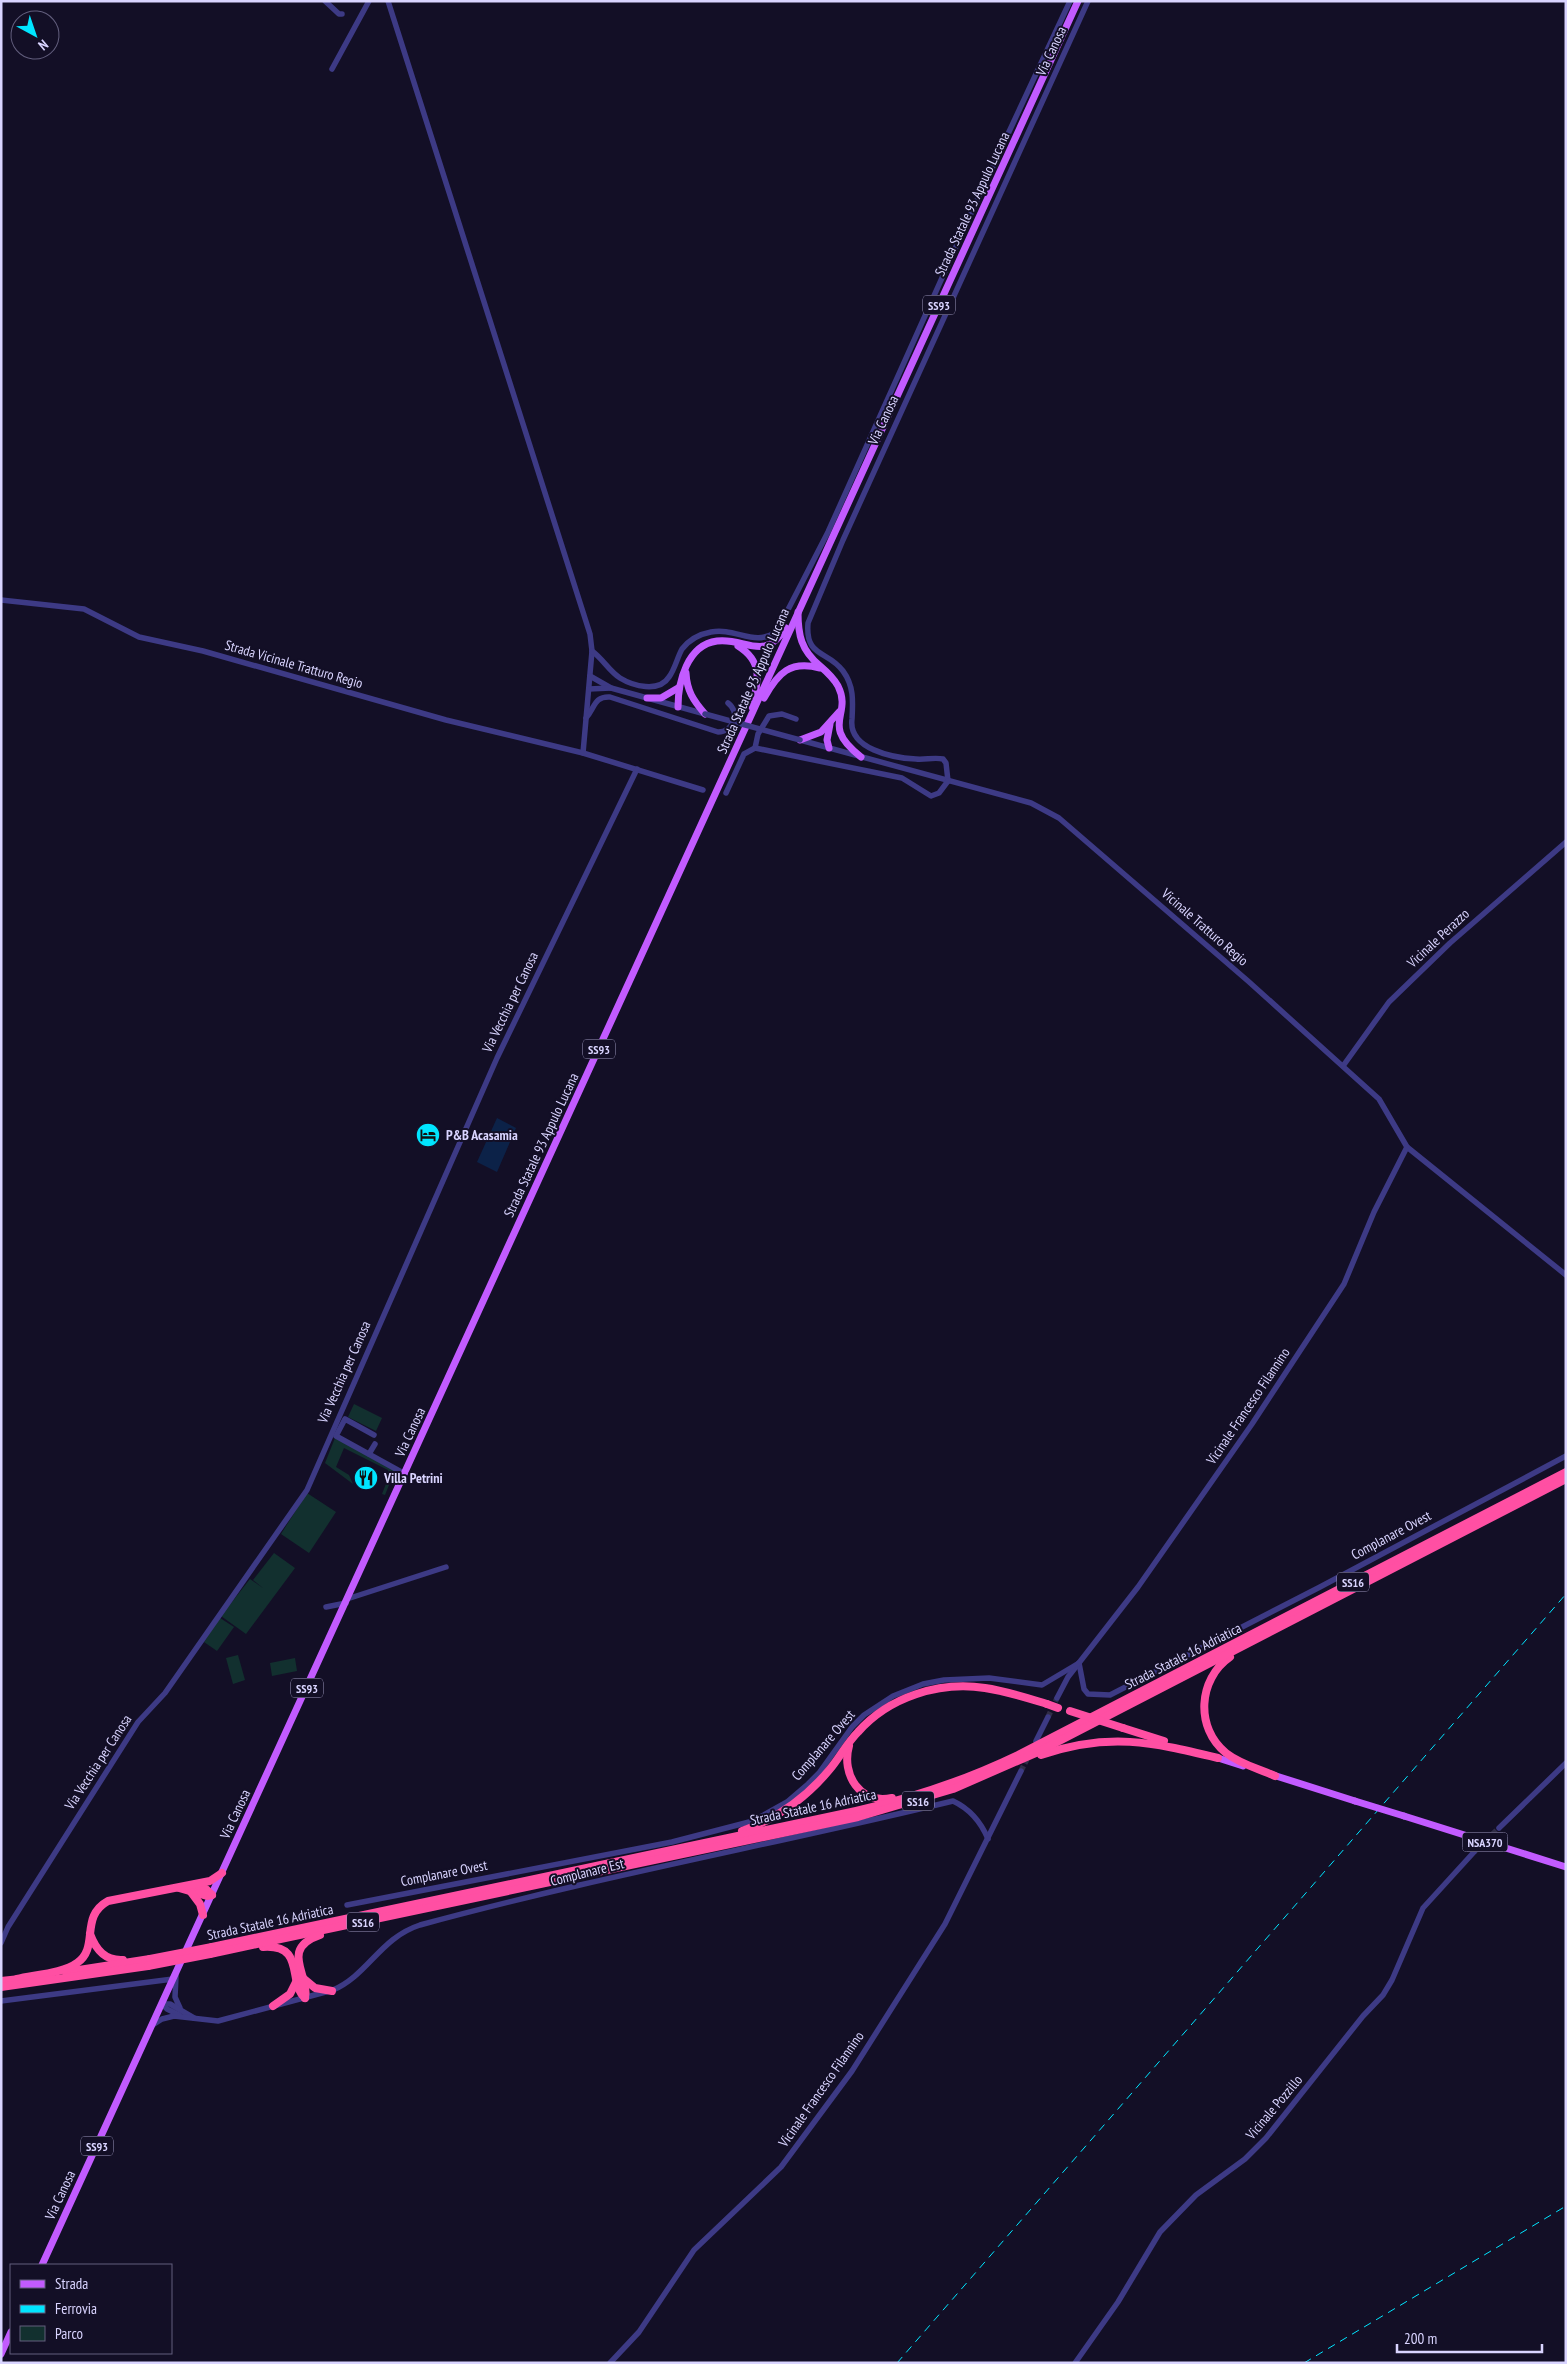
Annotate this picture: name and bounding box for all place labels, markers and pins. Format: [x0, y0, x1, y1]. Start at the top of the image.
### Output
hotel icon: P&B Acasamia [415, 1122, 441, 1148]
place label: P&B Acasamia [446, 1126, 518, 1144]
restaurant icon: Villa Petrini [353, 1465, 379, 1491]
place label: Villa Petrini [383, 1469, 443, 1487]

